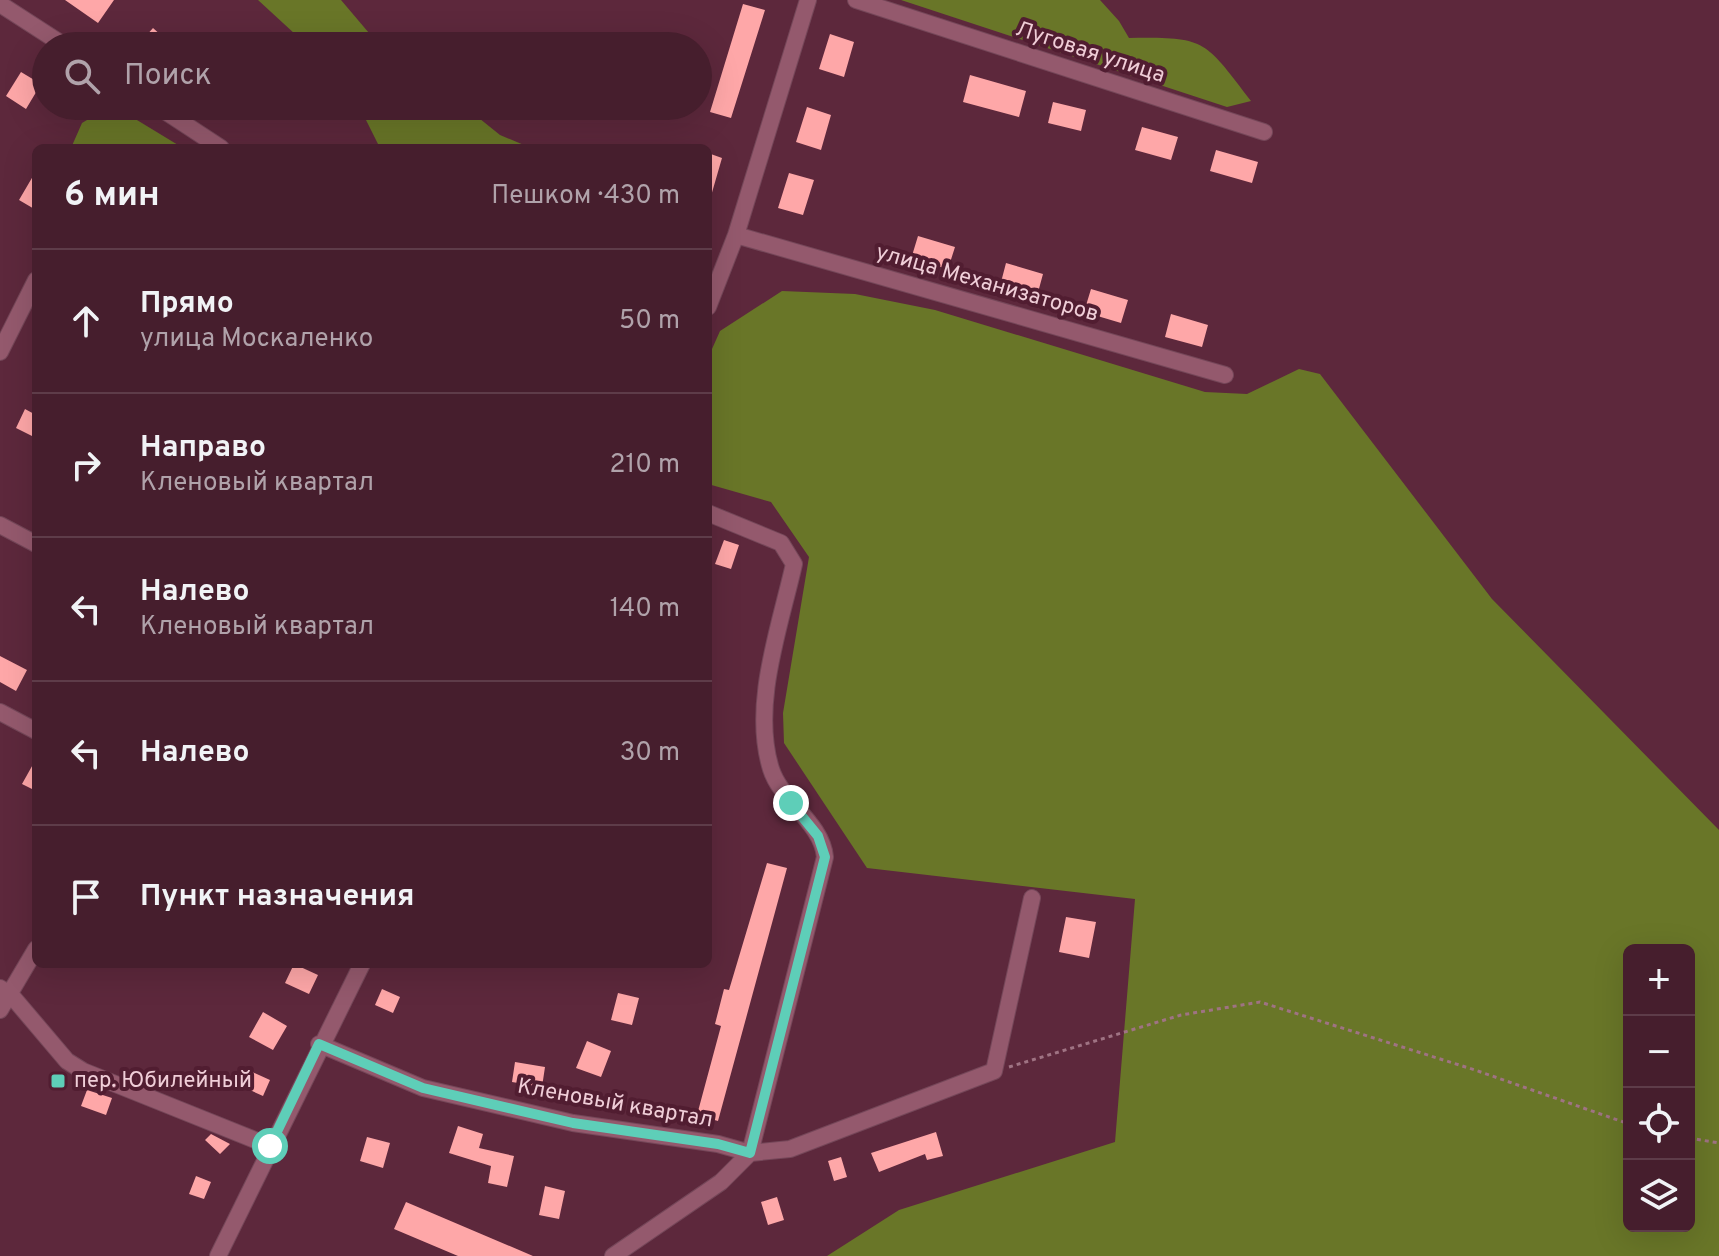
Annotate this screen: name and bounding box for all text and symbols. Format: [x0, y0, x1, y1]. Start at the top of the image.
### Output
street label: Луговая улица [1012, 16, 1168, 90]
search box [32, 32, 712, 120]
icon: search [60, 54, 104, 98]
text: Поиск [124, 58, 212, 95]
text: 6 мин [64, 175, 160, 218]
text: Пешком · 430 m [491, 180, 680, 213]
street label: улица Механизаторов [873, 239, 1101, 329]
text: Прямо [140, 286, 234, 323]
icon: ahead [64, 299, 108, 343]
text: 50 m [619, 305, 680, 338]
text: улица Москаленко [140, 323, 373, 356]
text: Направо [140, 430, 266, 467]
icon: right [64, 443, 108, 487]
text: 210 m [610, 449, 680, 482]
text: Кленовый квартал [140, 467, 374, 500]
text: Налево [140, 574, 249, 611]
icon: left [64, 587, 108, 631]
text: 140 m [610, 593, 680, 626]
text: Кленовый квартал [140, 611, 374, 644]
icon: left [64, 731, 108, 775]
text: Налево [140, 735, 249, 772]
text: 30 m [620, 737, 680, 770]
route end [773, 785, 809, 821]
icon: arrive [64, 875, 108, 919]
text: Пункт назначения [140, 879, 414, 916]
map controls [1623, 944, 1695, 1232]
button: + [1623, 944, 1695, 1016]
button: − [1623, 1016, 1695, 1088]
place label: пер. Юбилейный [74, 1068, 252, 1095]
marker: пер. Юбилейный [49, 1072, 67, 1090]
street label: Кленовый квартал [515, 1074, 715, 1134]
button: locate [1623, 1088, 1695, 1160]
route start [252, 1128, 288, 1164]
button: layers [1623, 1160, 1695, 1232]

